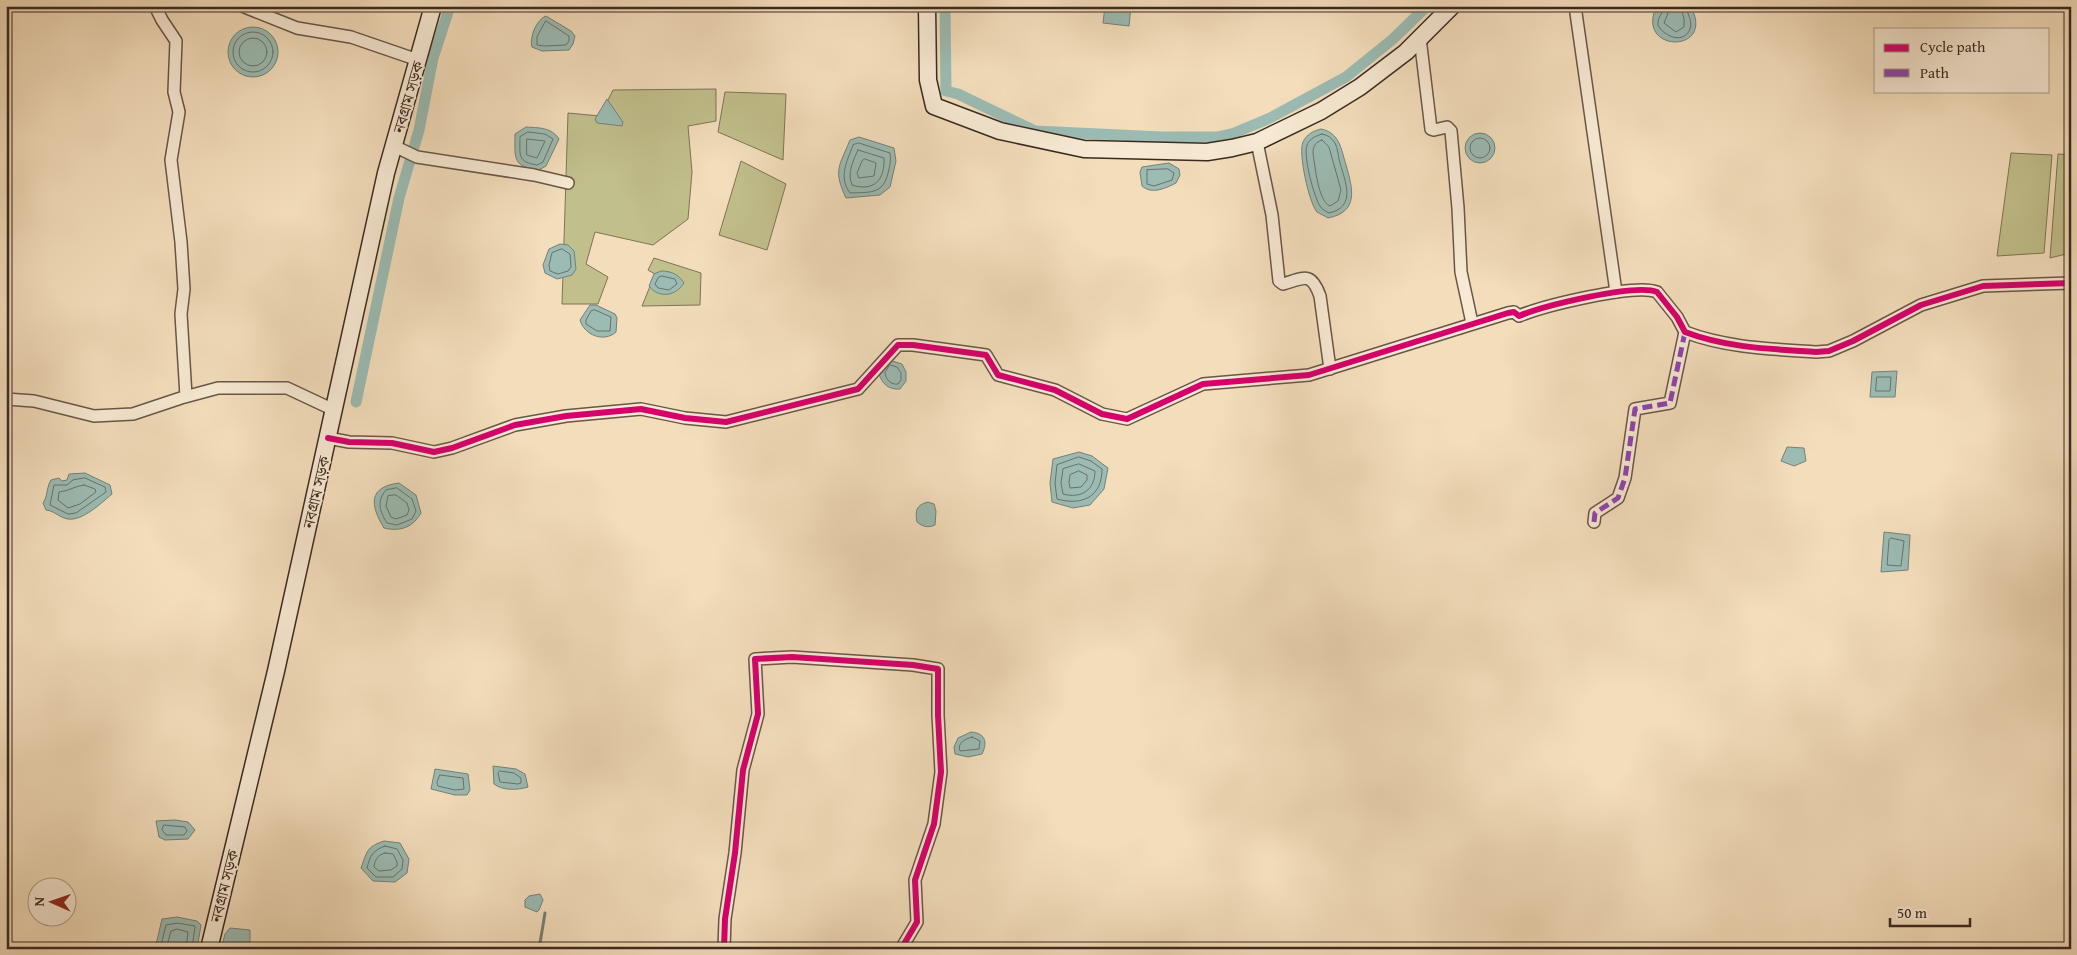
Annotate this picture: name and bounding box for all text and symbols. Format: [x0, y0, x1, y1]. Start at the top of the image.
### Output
legend [1874, 28, 2050, 92]
text: Cycle path [1920, 36, 1986, 57]
street label: নবগ্রাম সড়ক [386, 58, 430, 137]
text: Path [1920, 62, 1949, 83]
street label: নবগ্রাম সড়ক [296, 453, 336, 532]
street label: নবগ্রাম সড়ক [203, 847, 245, 926]
north arrow [28, 878, 78, 928]
scale bar [1890, 895, 1970, 927]
text: N [29, 896, 49, 907]
text: 50 m [1897, 902, 1928, 923]

